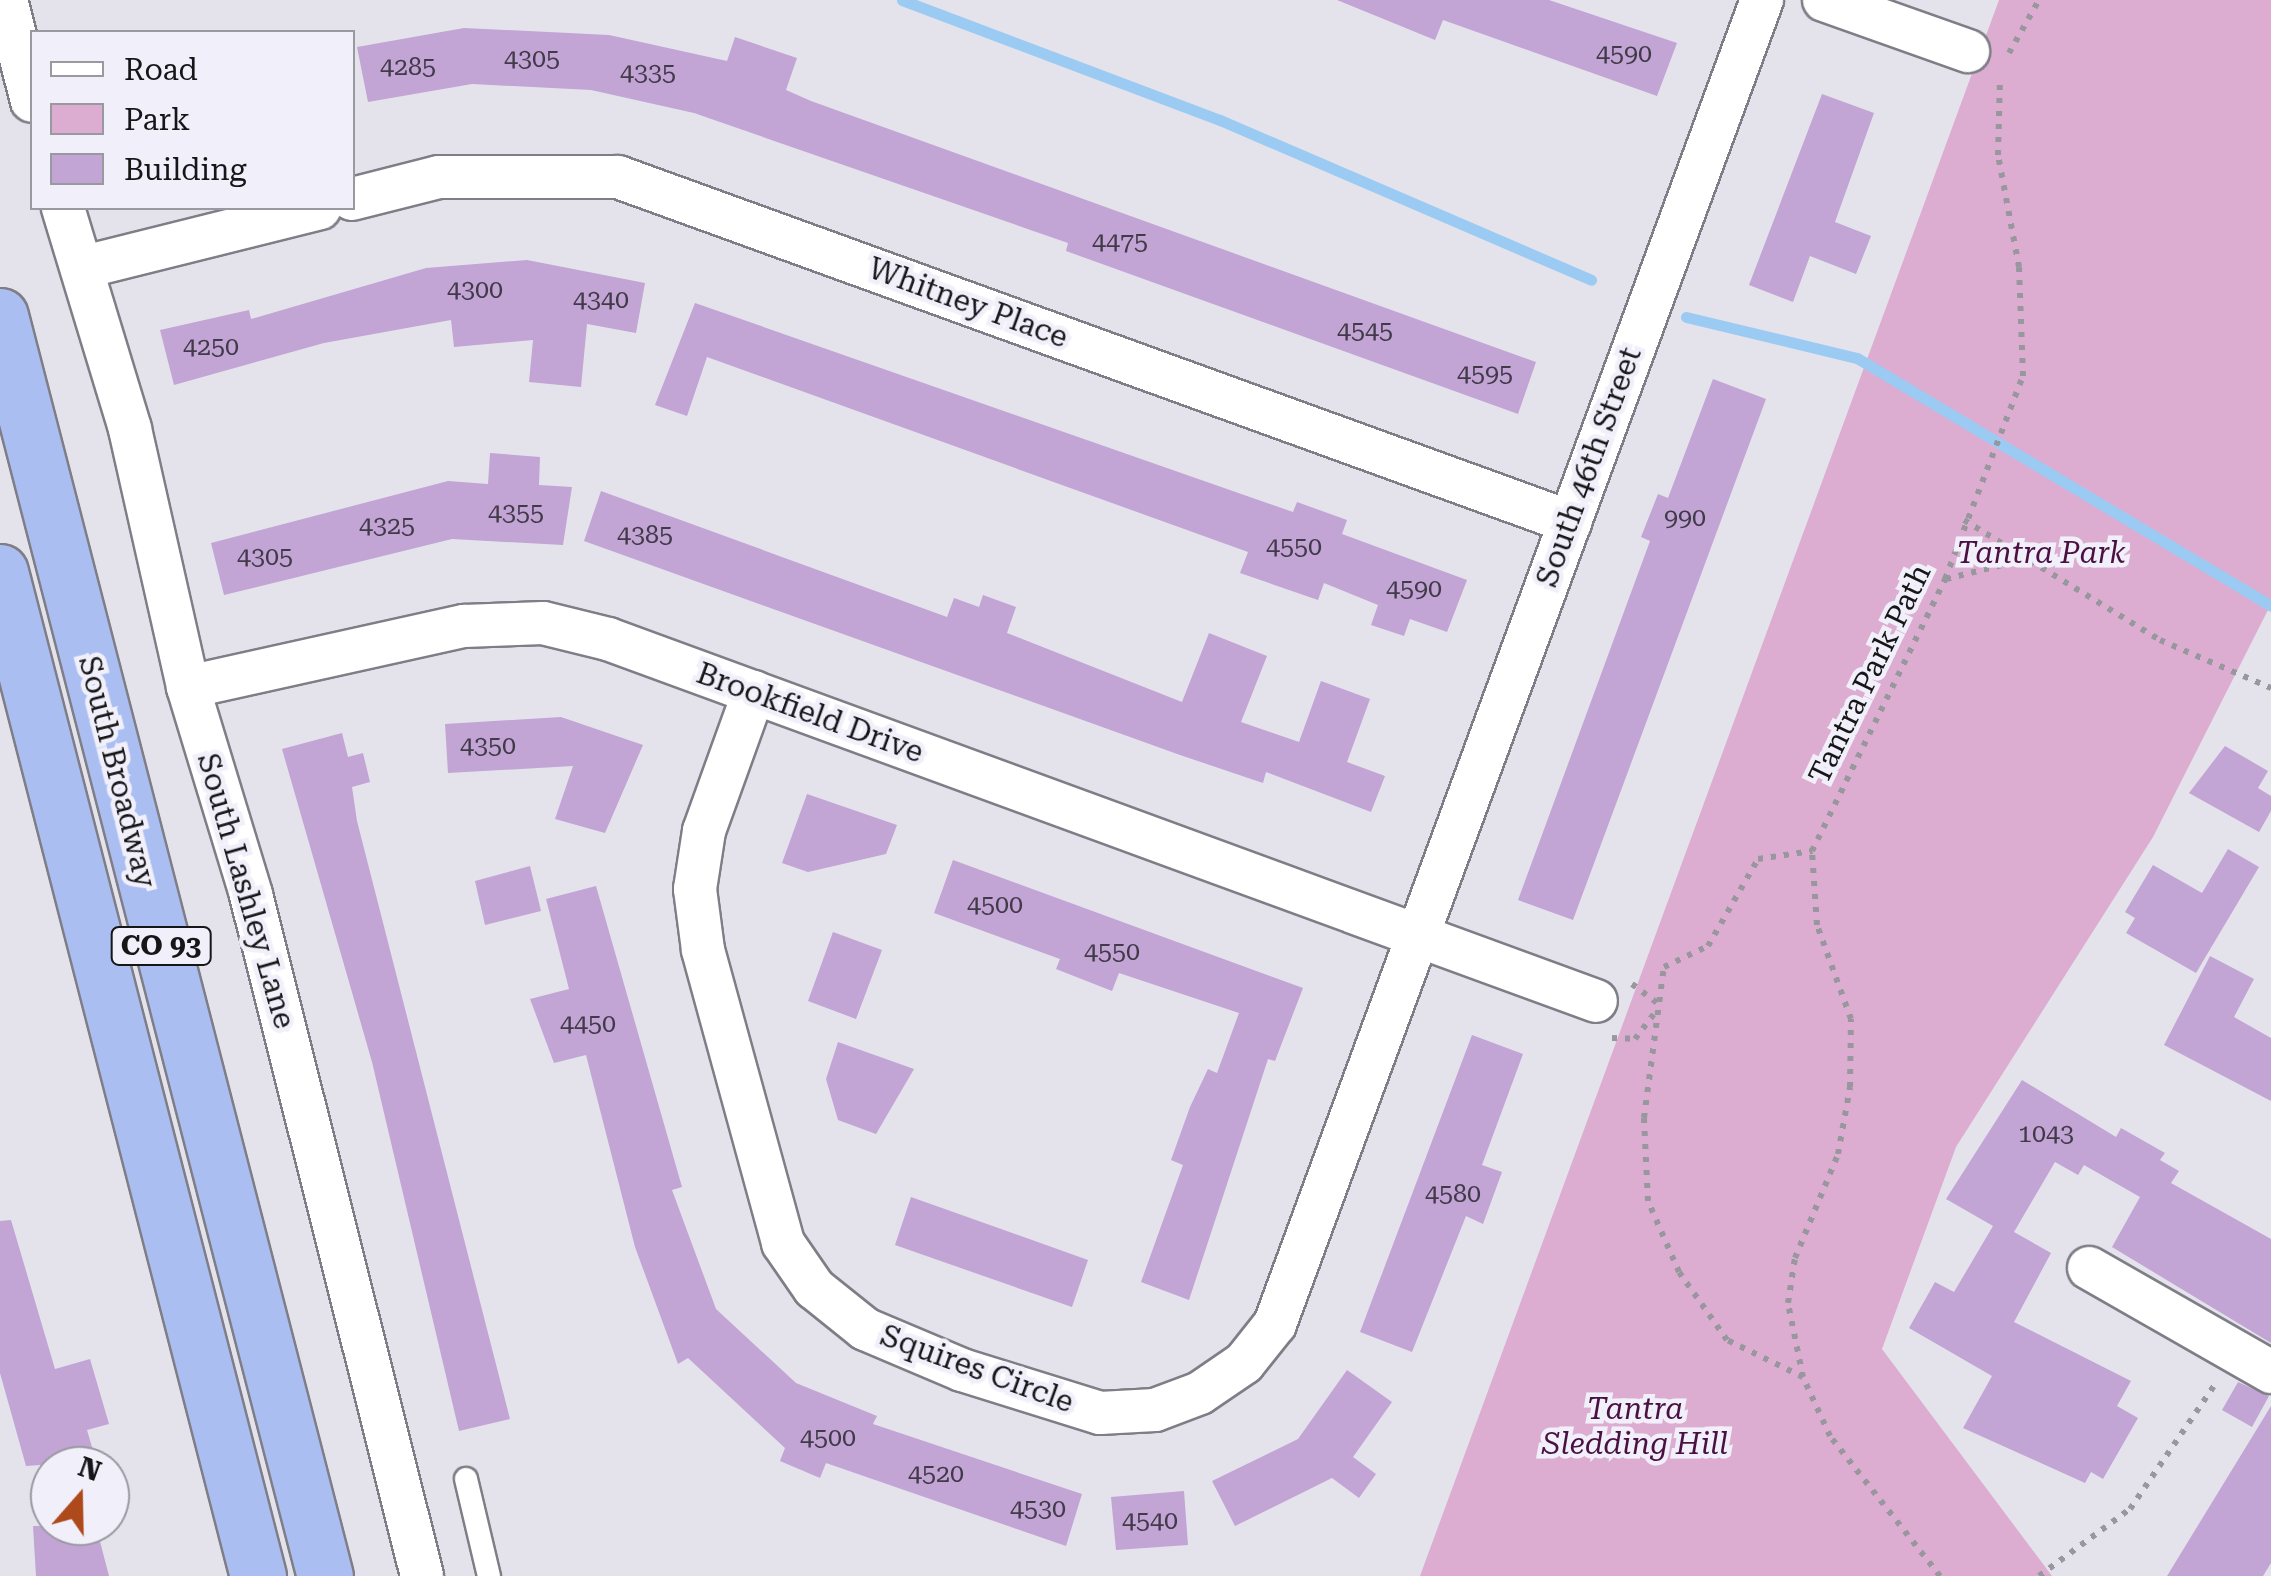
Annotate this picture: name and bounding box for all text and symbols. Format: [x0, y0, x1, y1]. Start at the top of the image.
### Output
legend [30, 30, 355, 210]
house number: 4590 [1596, 39, 1652, 69]
house number: 4305 [504, 44, 560, 74]
text: Road [124, 52, 198, 87]
house number: 4285 [380, 52, 436, 82]
house number: 4335 [620, 58, 676, 88]
text: Park [124, 102, 190, 137]
text: Building [124, 152, 247, 187]
house number: 4475 [1092, 227, 1148, 257]
street label: Whitney Place [863, 250, 1073, 356]
house number: 4300 [447, 275, 503, 305]
house number: 4340 [573, 285, 629, 315]
house number: 4545 [1337, 316, 1393, 346]
house number: 4250 [183, 332, 239, 362]
street label: South 46th Street [1529, 342, 1649, 592]
house number: 4595 [1457, 359, 1513, 389]
house number: 4355 [488, 498, 544, 528]
house number: 990 [1664, 503, 1706, 533]
house number: 4325 [359, 511, 415, 541]
house number: 4385 [617, 520, 673, 550]
house number: 4550 [1266, 532, 1322, 562]
park label: Tantra Park [1956, 535, 2126, 571]
house number: 4305 [237, 542, 293, 572]
street label: Tantra Park Path [1801, 558, 1939, 790]
house number: 4590 [1386, 574, 1442, 604]
street label: South Broadway [71, 652, 163, 892]
street label: Brookfield Drive [692, 655, 928, 771]
house number: 4350 [460, 731, 516, 761]
street label: South Lashley Lane [189, 749, 303, 1033]
house number: 4500 [967, 890, 1023, 920]
road number: CO 93 [109, 923, 214, 969]
house number: 4550 [1084, 937, 1140, 967]
house number: 4450 [560, 1009, 616, 1039]
house number: 1043 [2018, 1119, 2074, 1149]
house number: 4580 [1425, 1179, 1481, 1209]
street label: Squires Circle [876, 1317, 1078, 1421]
park label: Tantra Sledding Hill [1542, 1391, 1728, 1462]
house number: 4500 [800, 1423, 856, 1453]
north arrow [30, 1446, 130, 1546]
text: N [74, 1450, 106, 1488]
house number: 4520 [908, 1459, 964, 1489]
house number: 4530 [1010, 1494, 1066, 1524]
house number: 4540 [1122, 1506, 1178, 1536]

